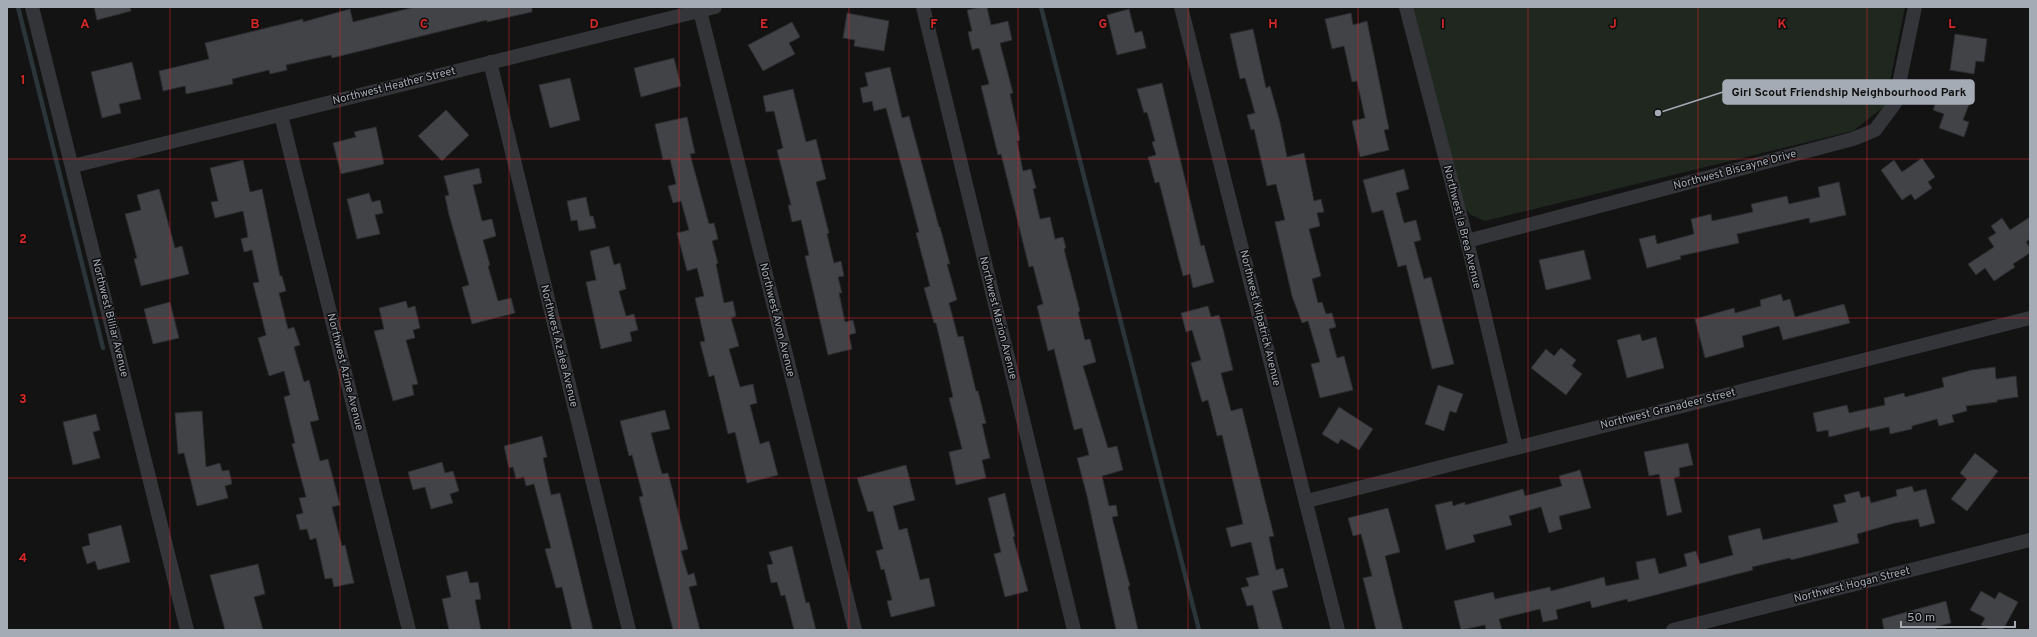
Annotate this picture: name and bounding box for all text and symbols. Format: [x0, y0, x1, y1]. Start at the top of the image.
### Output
text: A [80, 17, 90, 33]
text: B [251, 17, 260, 33]
text: C [420, 17, 428, 33]
text: D [589, 17, 599, 33]
text: E [760, 17, 768, 33]
text: F [930, 17, 938, 33]
text: G [1099, 17, 1108, 33]
text: H [1268, 17, 1278, 33]
text: I [1441, 17, 1445, 33]
text: J [1609, 17, 1617, 33]
text: K [1777, 17, 1787, 33]
text: L [1948, 17, 1956, 33]
street label: Northwest Heather Street [331, 64, 457, 108]
text: 1 [20, 73, 26, 89]
callout: Girl Scout Friendship Neighbourhood Park [1723, 80, 1974, 104]
text: Girl Scout Friendship Neighbourhood Park [1732, 85, 1967, 101]
street label: Northwest Biscayne Drive [1672, 147, 1798, 193]
street label: Northwest la Brea Avenue [1440, 164, 1484, 290]
text: 2 [19, 232, 27, 248]
street label: Northwest Kilpatrick Avenue [1236, 249, 1284, 388]
street label: Northwest Marion Avenue [976, 255, 1020, 381]
street label: Northwest Billiar Avenue [89, 257, 131, 379]
street label: Northwest Avon Avenue [756, 262, 798, 379]
street label: Northwest Azalea Avenue [537, 283, 581, 409]
street label: Northwest Azine Avenue [324, 312, 366, 432]
street label: Northwest Granadeer Street [1599, 385, 1737, 433]
text: 3 [19, 392, 27, 408]
text: 4 [19, 551, 27, 567]
street label: Northwest Hogan Street [1793, 564, 1911, 606]
scale bar [1901, 603, 2015, 629]
text: 50 m [1907, 610, 1935, 626]

